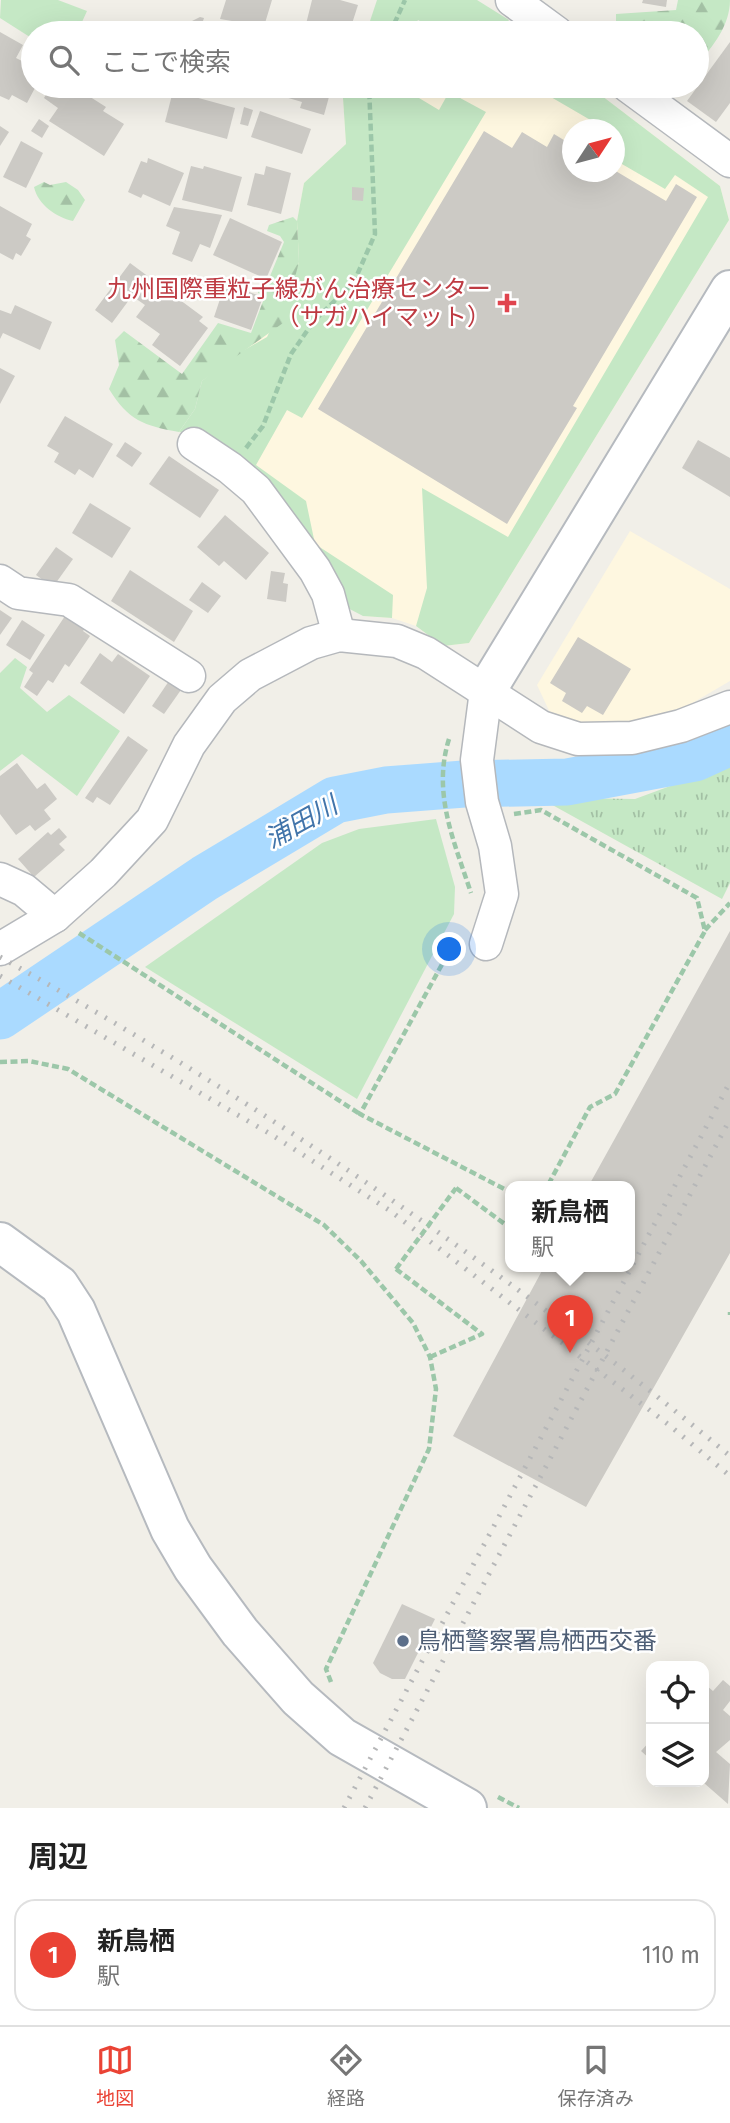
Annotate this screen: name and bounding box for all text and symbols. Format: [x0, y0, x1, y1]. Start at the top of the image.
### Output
search box [21, 21, 709, 98]
icon: search [45, 41, 83, 79]
text: ここで検索 [101, 47, 231, 78]
north arrow [562, 119, 625, 182]
place label: 九州国際重粒子線がん治療センター （サガハイマット） [107, 275, 491, 331]
marker: 九州国際重粒子線がん治療センター （サガハイマット） [497, 293, 517, 313]
water label: 浦田川 [260, 789, 345, 855]
your location [432, 932, 466, 966]
popup [505, 1181, 635, 1272]
text: 新鳥栖 [531, 1197, 609, 1228]
text: 駅 [531, 1233, 554, 1261]
pin: 1 [547, 1295, 593, 1353]
place label: 鳥栖警察署鳥栖西交番 [417, 1627, 657, 1655]
marker: 鳥栖警察署鳥栖西交番 [395, 1633, 411, 1649]
map controls [646, 1661, 709, 1787]
button: locate [646, 1661, 709, 1724]
button: layers [646, 1724, 709, 1787]
text: 周辺 [28, 1839, 88, 1875]
text: 新鳥栖 [97, 1926, 175, 1957]
text: 1 [48, 1941, 58, 1969]
text: 110 m [642, 1941, 700, 1969]
text: 駅 [97, 1962, 120, 1990]
tab: 地図 [96, 2041, 134, 2110]
tab: 経路 [327, 2041, 365, 2110]
tab: 保存済み [558, 2041, 634, 2110]

